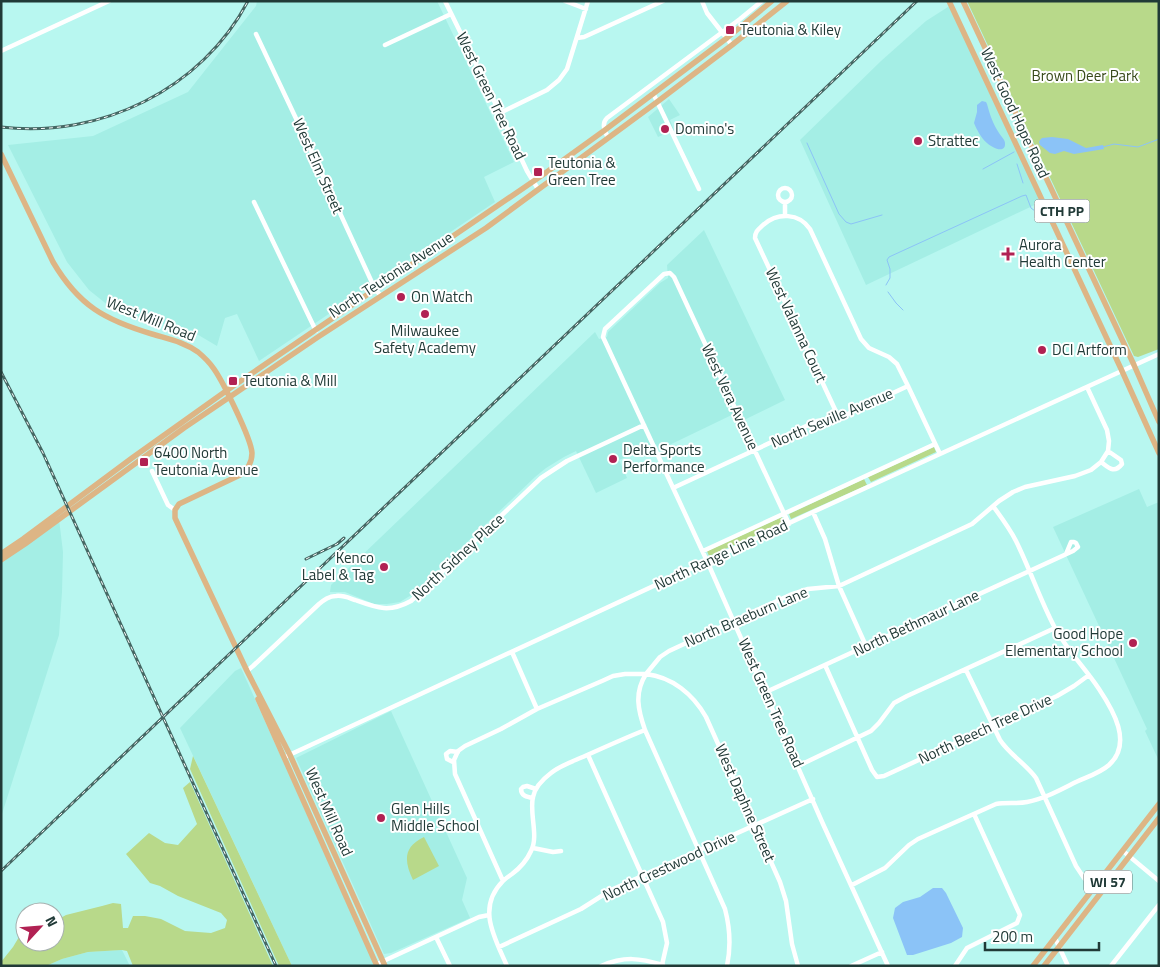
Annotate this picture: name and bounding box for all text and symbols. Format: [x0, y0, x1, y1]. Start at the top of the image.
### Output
place label: Teutonia & Kiley [740, 18, 841, 41]
marker: Teutonia & Kiley [724, 24, 736, 36]
street label: West Green Tree Road [451, 28, 532, 163]
street label: West Good Hope Road [975, 44, 1056, 182]
park label: Brown Deer Park [1032, 64, 1138, 87]
street label: West Elm Street [287, 114, 350, 218]
place label: Domino's [675, 117, 734, 140]
marker: Domino's [659, 123, 671, 135]
place label: Strattec [928, 129, 979, 152]
marker: Strattec [912, 135, 924, 147]
place label: Teutonia & Green Tree [548, 151, 616, 191]
marker: Teutonia & Green Tree [532, 166, 544, 178]
road number: CTH PP [1034, 200, 1090, 222]
street label: North Teutonia Avenue [324, 226, 457, 323]
place label: Aurora Health Center [1019, 233, 1106, 273]
marker: Aurora Health Center [1001, 247, 1015, 261]
street label: West Valanna Court [760, 264, 833, 387]
place label: On Watch [411, 285, 473, 308]
street label: West Mill Road [103, 290, 199, 347]
marker: On Watch [395, 291, 407, 303]
marker: Milwaukee Safety Academy [419, 308, 431, 320]
place label: Milwaukee Safety Academy [374, 319, 476, 359]
place label: DCI Artform [1052, 338, 1127, 361]
street label: West Vera Avenue [696, 340, 765, 454]
marker: DCI Artform [1036, 344, 1048, 356]
place label: Teutonia & Mill [243, 369, 337, 392]
marker: Teutonia & Mill [227, 375, 239, 387]
street label: North Seville Avenue [767, 381, 896, 454]
place label: Delta Sports Performance [623, 438, 705, 478]
place label: 6400 North Teutonia Avenue [154, 441, 258, 481]
marker: Delta Sports Performance [607, 453, 619, 465]
marker: 6400 North Teutonia Avenue [138, 456, 150, 468]
street label: North Sidney Place [406, 508, 509, 606]
street label: North Range Line Road [650, 513, 791, 596]
place label: Kenco Label & Tag [302, 546, 374, 586]
marker: Kenco Label & Tag [378, 561, 390, 573]
street label: North Braeburn Lane [681, 580, 811, 653]
street label: North Bethmaur Lane [849, 583, 983, 662]
place label: Good Hope Elementary School [1005, 622, 1123, 662]
street label: West Green Tree Road [733, 634, 810, 771]
marker: Good Hope Elementary School [1127, 637, 1139, 649]
street label: North Beech Tree Drive [914, 687, 1055, 770]
street label: West Daphne Street [709, 740, 782, 866]
street label: West Mill Road [300, 764, 359, 860]
place label: Glen Hills Middle School [391, 797, 479, 837]
marker: Glen Hills Middle School [375, 812, 387, 824]
street label: North Crestwood Drive [599, 825, 739, 906]
road number: WI 57 [1084, 870, 1132, 894]
north arrow [15, 902, 65, 952]
text: N [41, 912, 64, 930]
scale bar [985, 920, 1099, 952]
text: 200 m [992, 925, 1033, 948]

